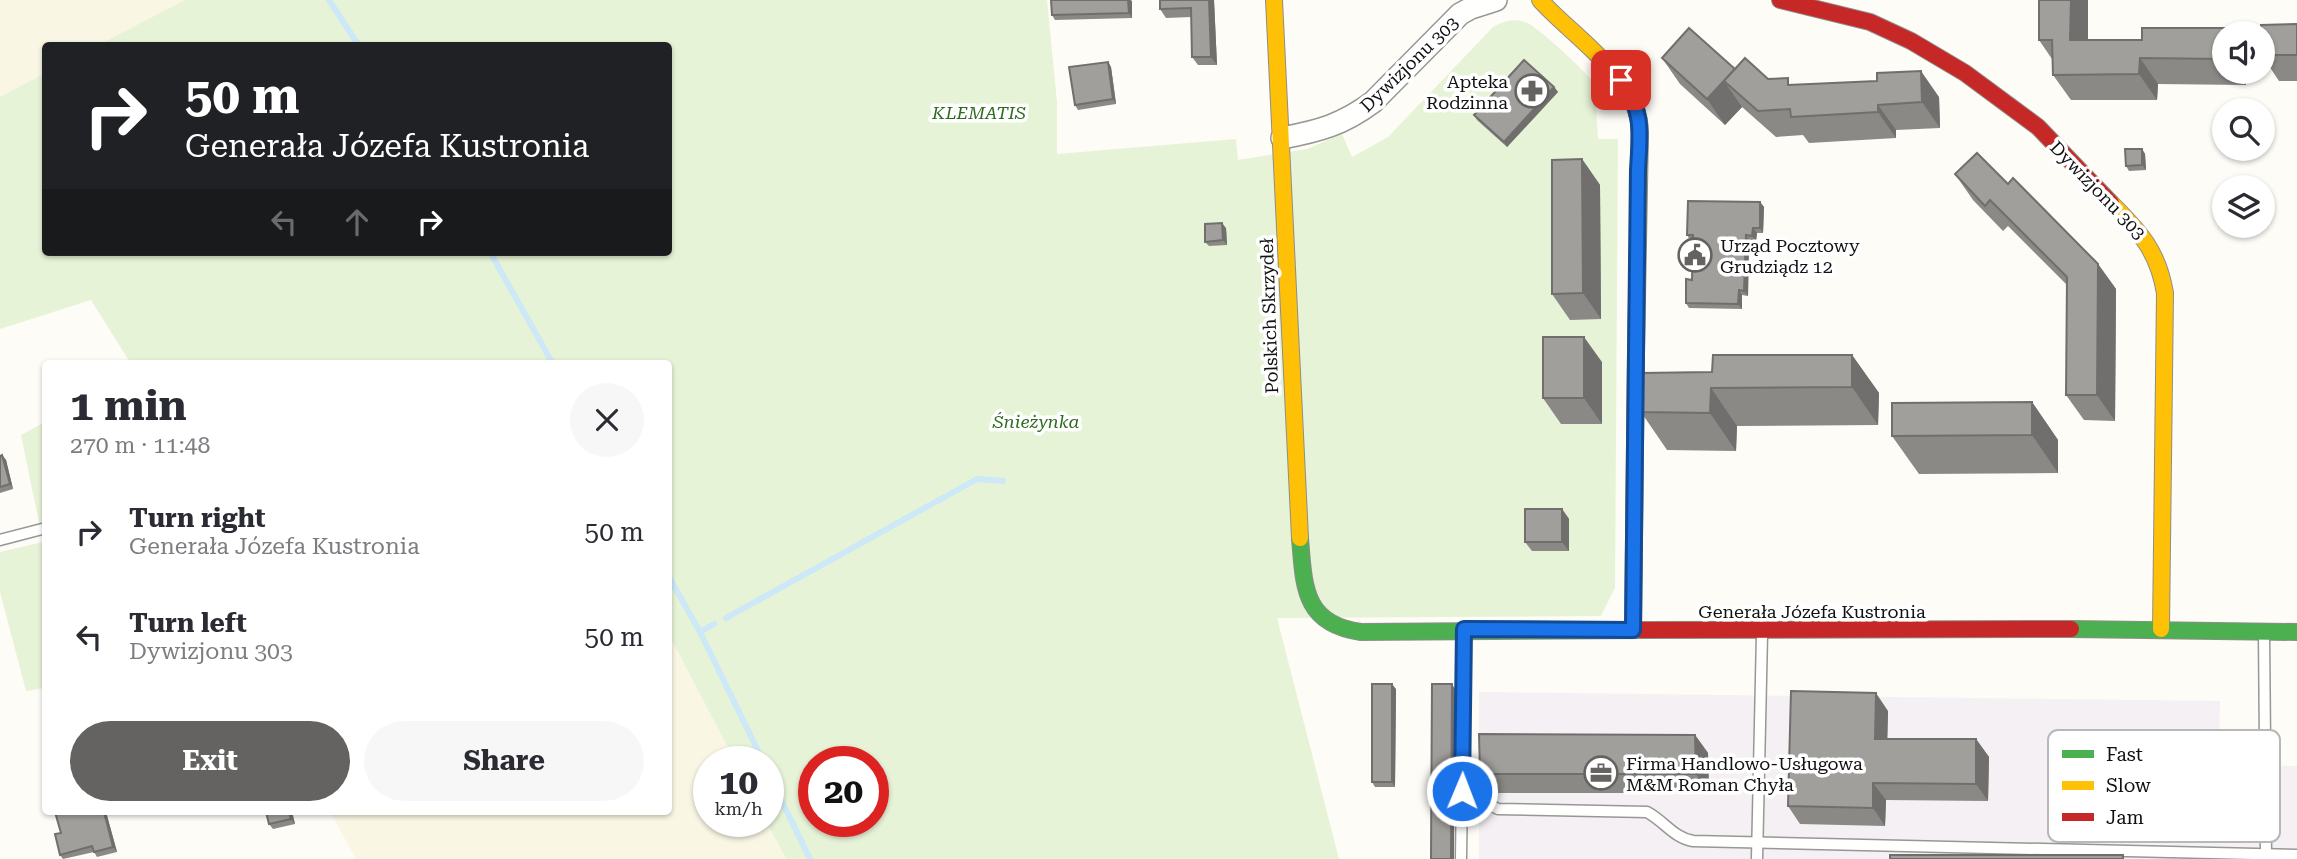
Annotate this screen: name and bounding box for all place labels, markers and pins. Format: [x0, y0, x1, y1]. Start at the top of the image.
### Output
pin [1591, 50, 1651, 110]
place label: Apteka Rodzinna [1426, 71, 1508, 113]
pharmacy icon: Apteka Rodzinna [1513, 72, 1551, 110]
place label: Urząd Pocztowy Grudziądz 12 [1720, 235, 1860, 277]
public building icon: Urząd Pocztowy Grudziądz 12 [1676, 236, 1714, 274]
place label: Firma Handlowo-Usługowa M&M Roman Chyła [1626, 753, 1863, 795]
office icon: Firma Handlowo-Usługowa M&M Roman Chyła [1582, 754, 1620, 792]

